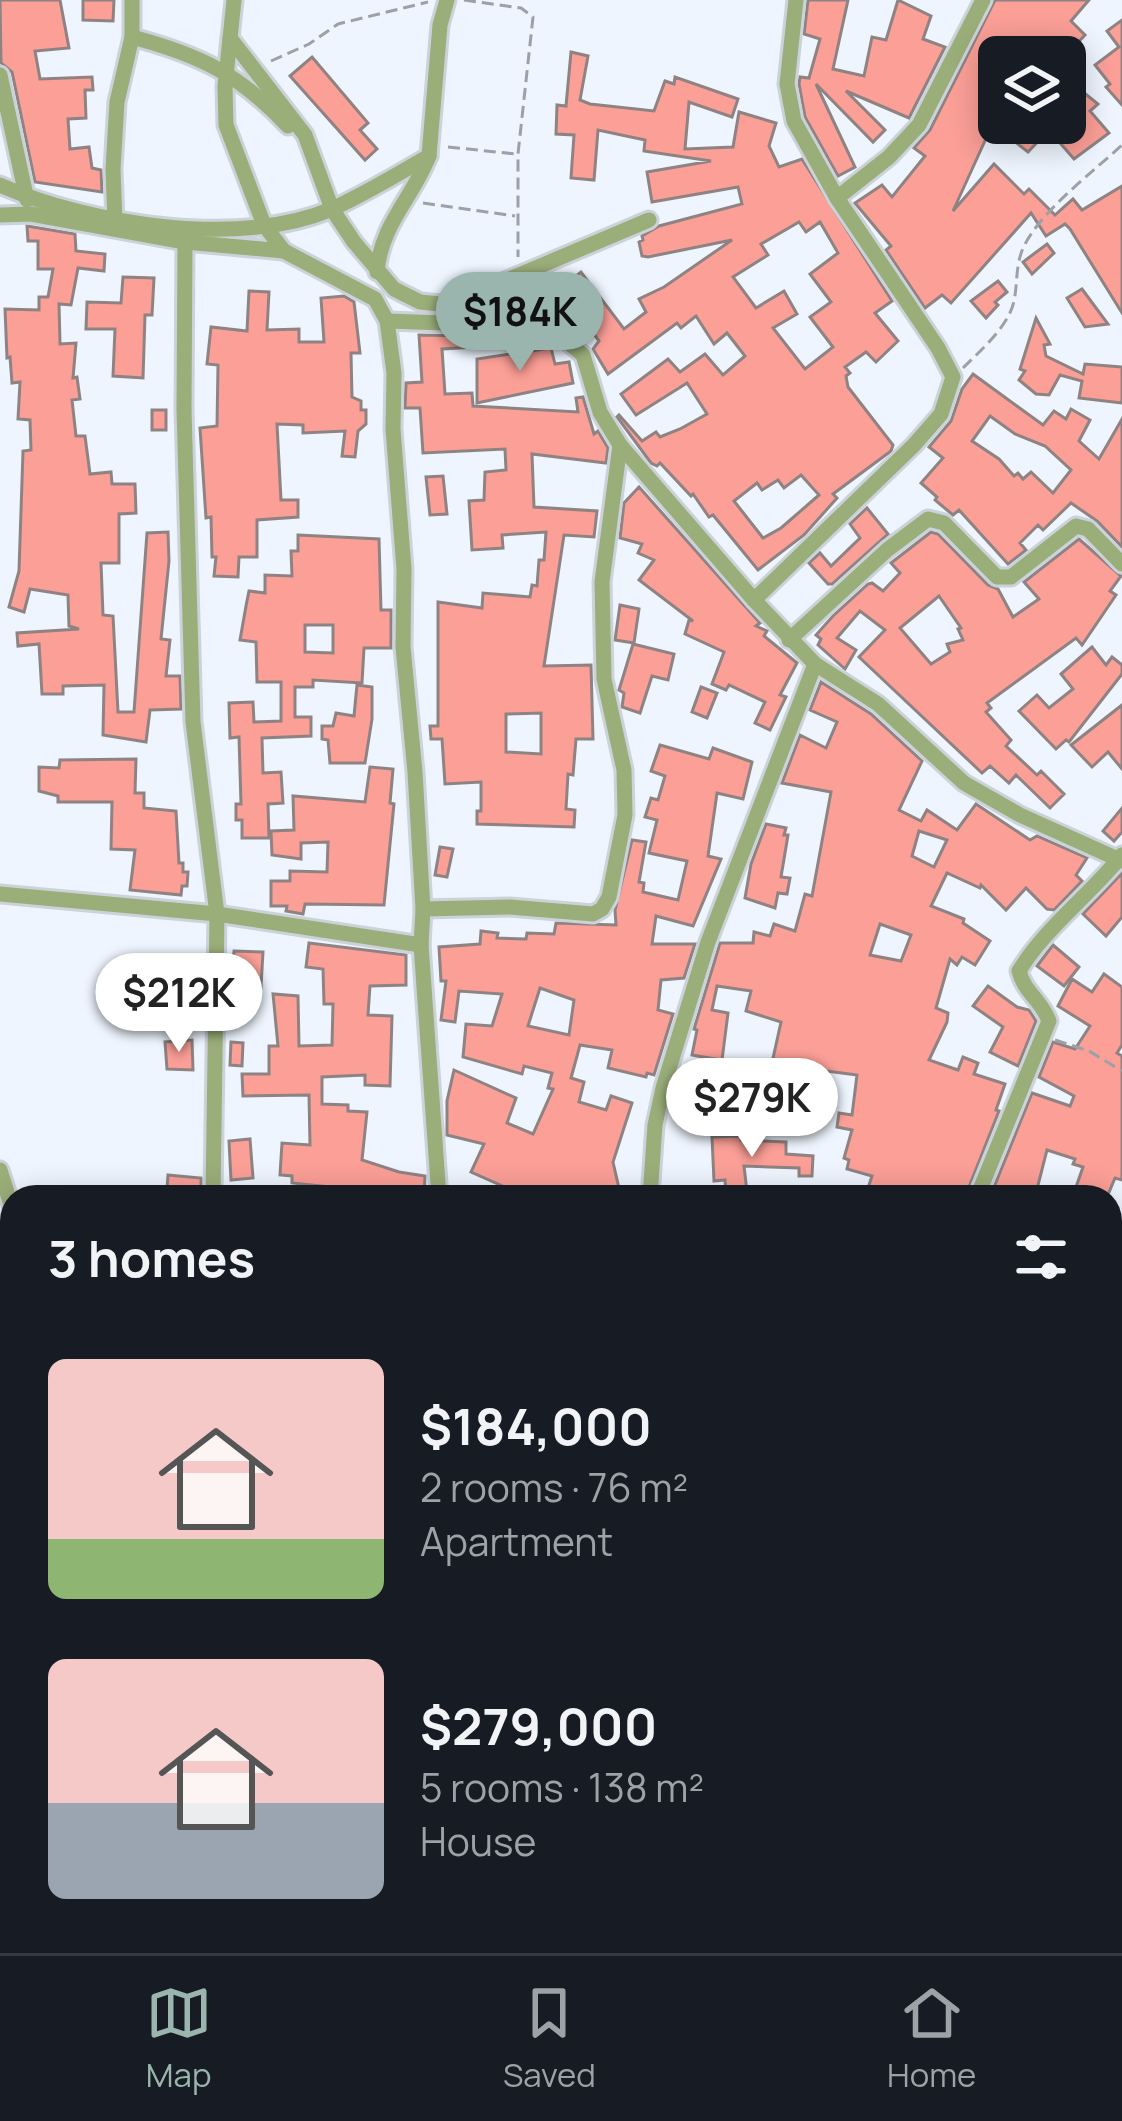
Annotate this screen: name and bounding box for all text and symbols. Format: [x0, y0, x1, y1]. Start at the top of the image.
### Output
map controls [978, 36, 1086, 144]
button: layers [978, 36, 1086, 144]
pin: $184K [436, 272, 604, 374]
text: $184K [463, 284, 577, 338]
pin: $212K [95, 953, 263, 1055]
text: $212K [122, 965, 236, 1019]
pin: $279K [668, 1058, 836, 1160]
text: $279K [693, 1070, 811, 1124]
text: 3 homes [48, 1223, 255, 1292]
icon: filters [1008, 1224, 1074, 1290]
text: $184,000 [420, 1391, 652, 1460]
icon: home [144, 1407, 288, 1551]
text: 2 rooms · 76 m² [420, 1460, 688, 1514]
text: Apartment [420, 1514, 613, 1568]
text: $279,000 [420, 1691, 657, 1760]
icon: home [144, 1707, 288, 1851]
text: 5 rooms · 138 m² [420, 1760, 704, 1814]
text: House [420, 1814, 536, 1868]
tab: Map [146, 1980, 212, 2097]
tab: Saved [503, 1980, 596, 2097]
tab: Home [887, 1980, 976, 2097]

